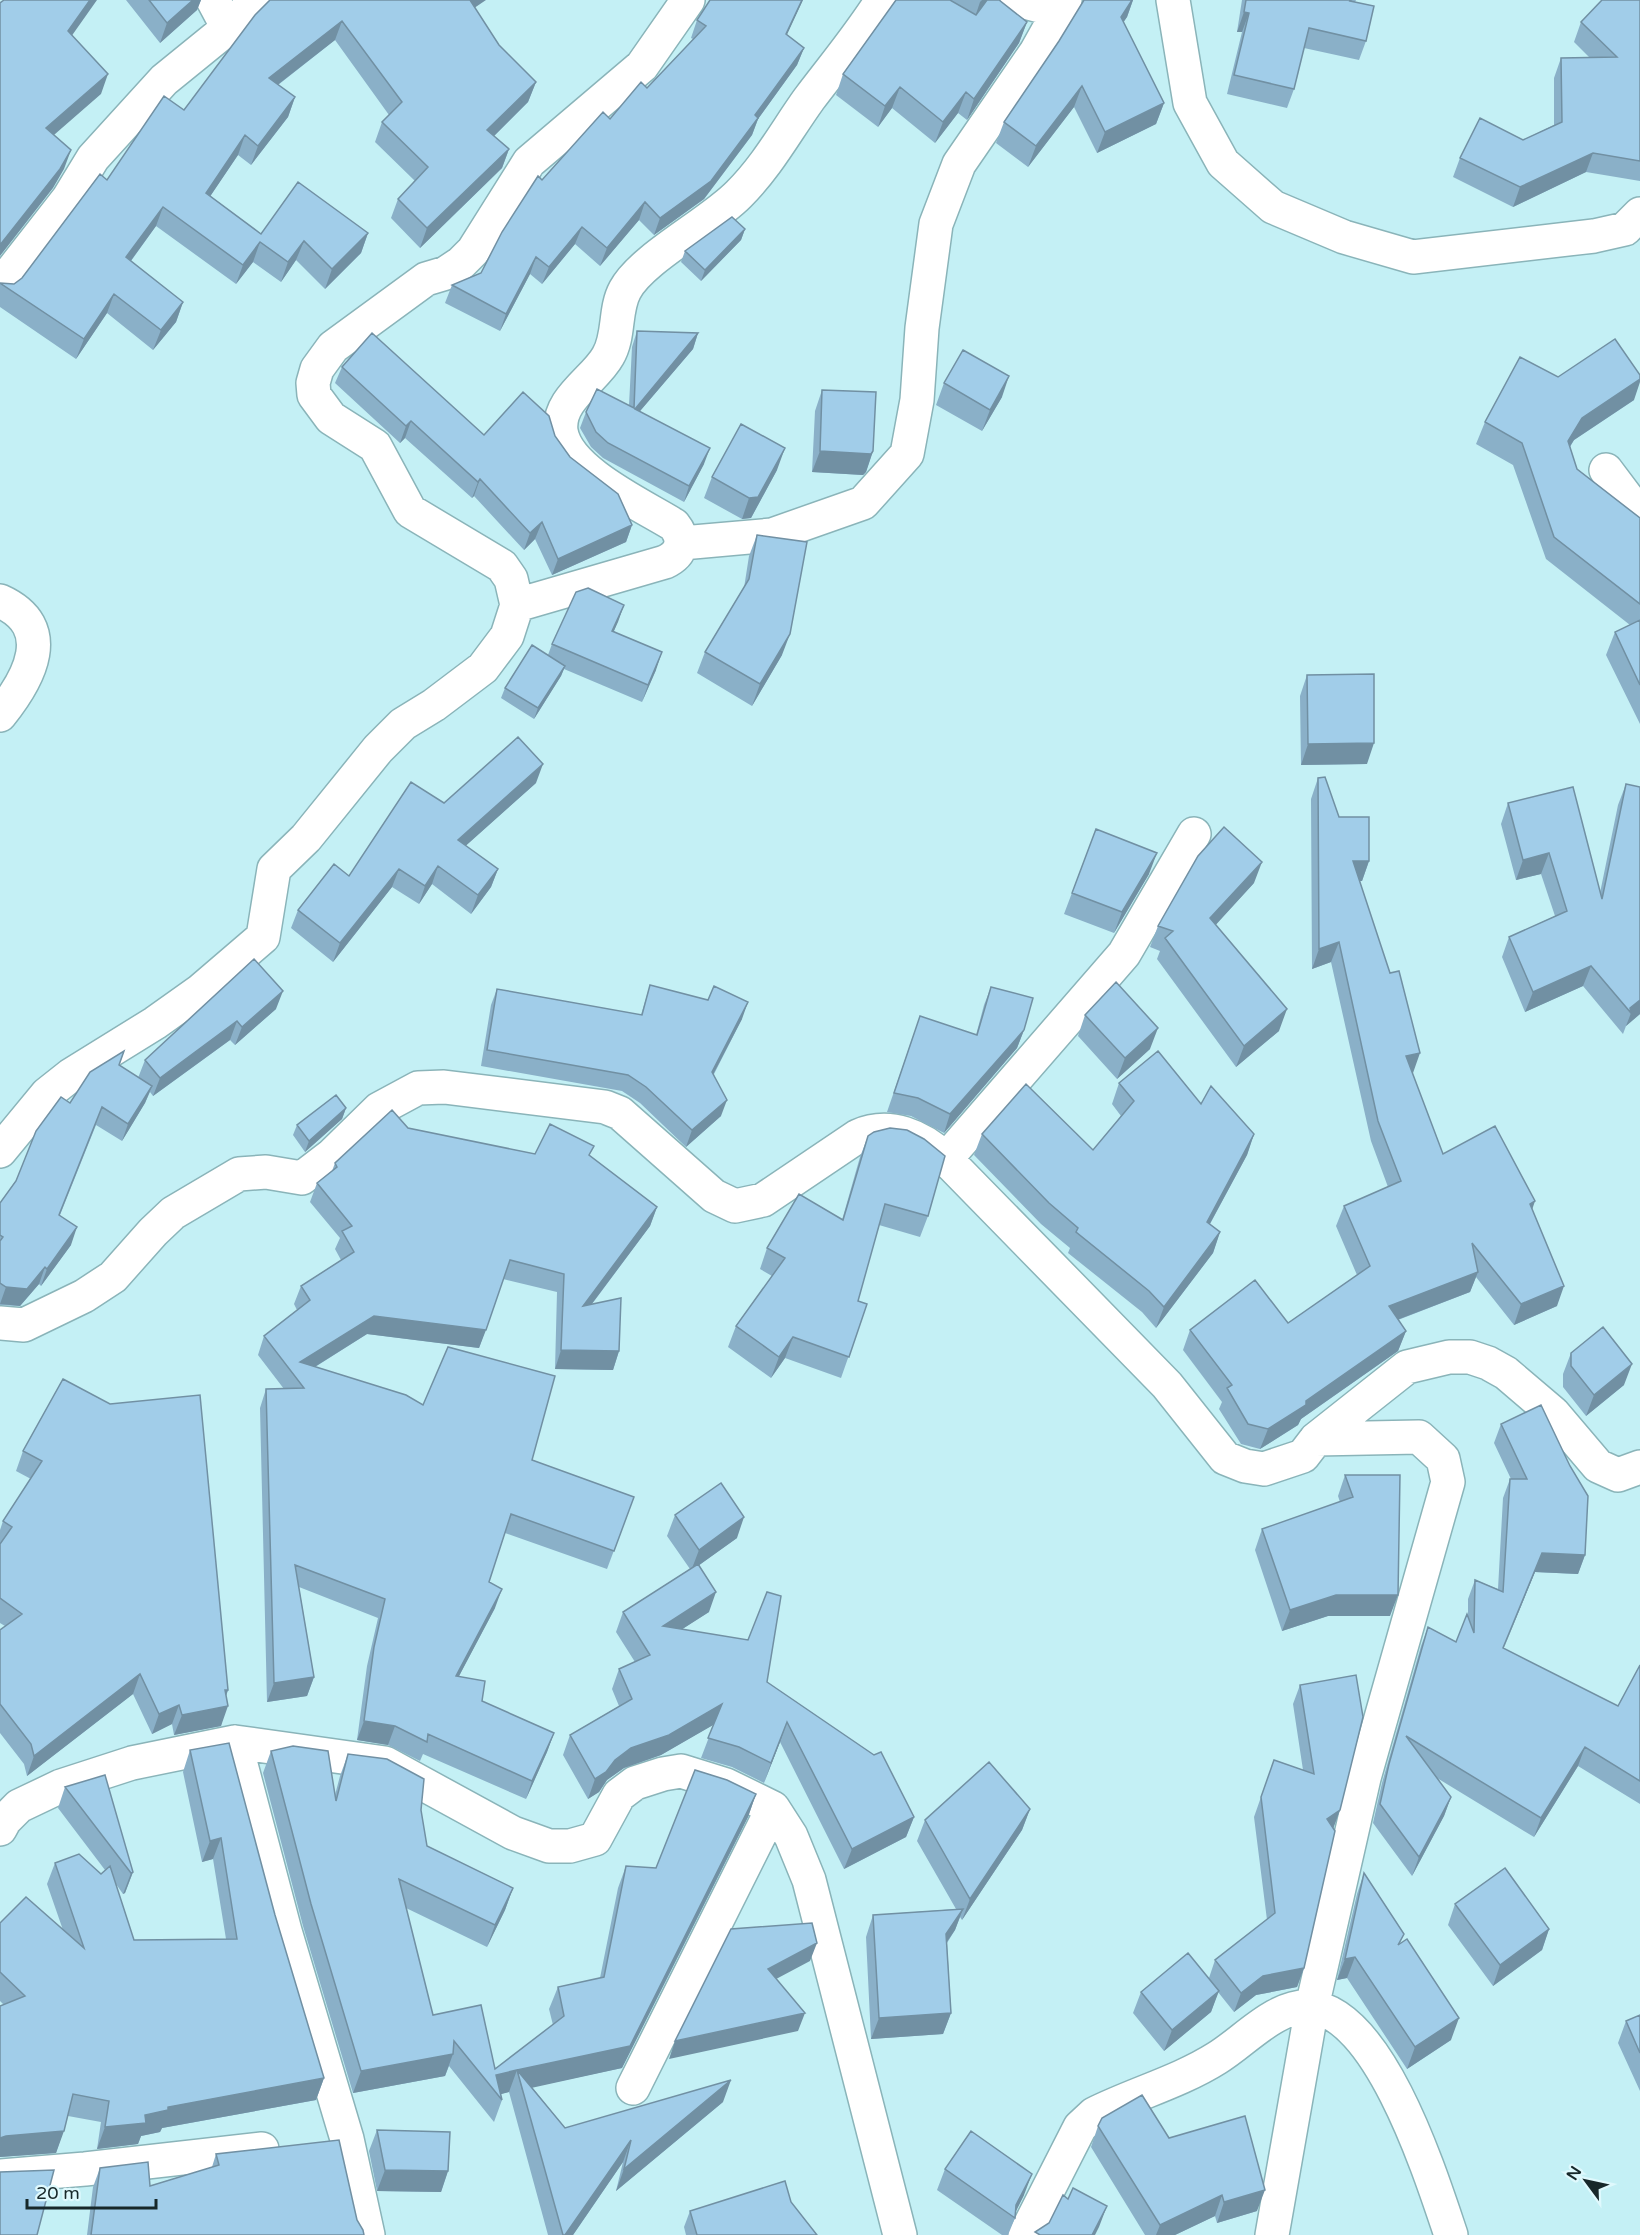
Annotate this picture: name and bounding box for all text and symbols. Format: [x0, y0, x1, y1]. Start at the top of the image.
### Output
north arrow [1556, 2151, 1616, 2211]
text: N [1562, 2163, 1586, 2184]
scale bar [27, 2172, 156, 2210]
text: 20 m [36, 2182, 80, 2204]

